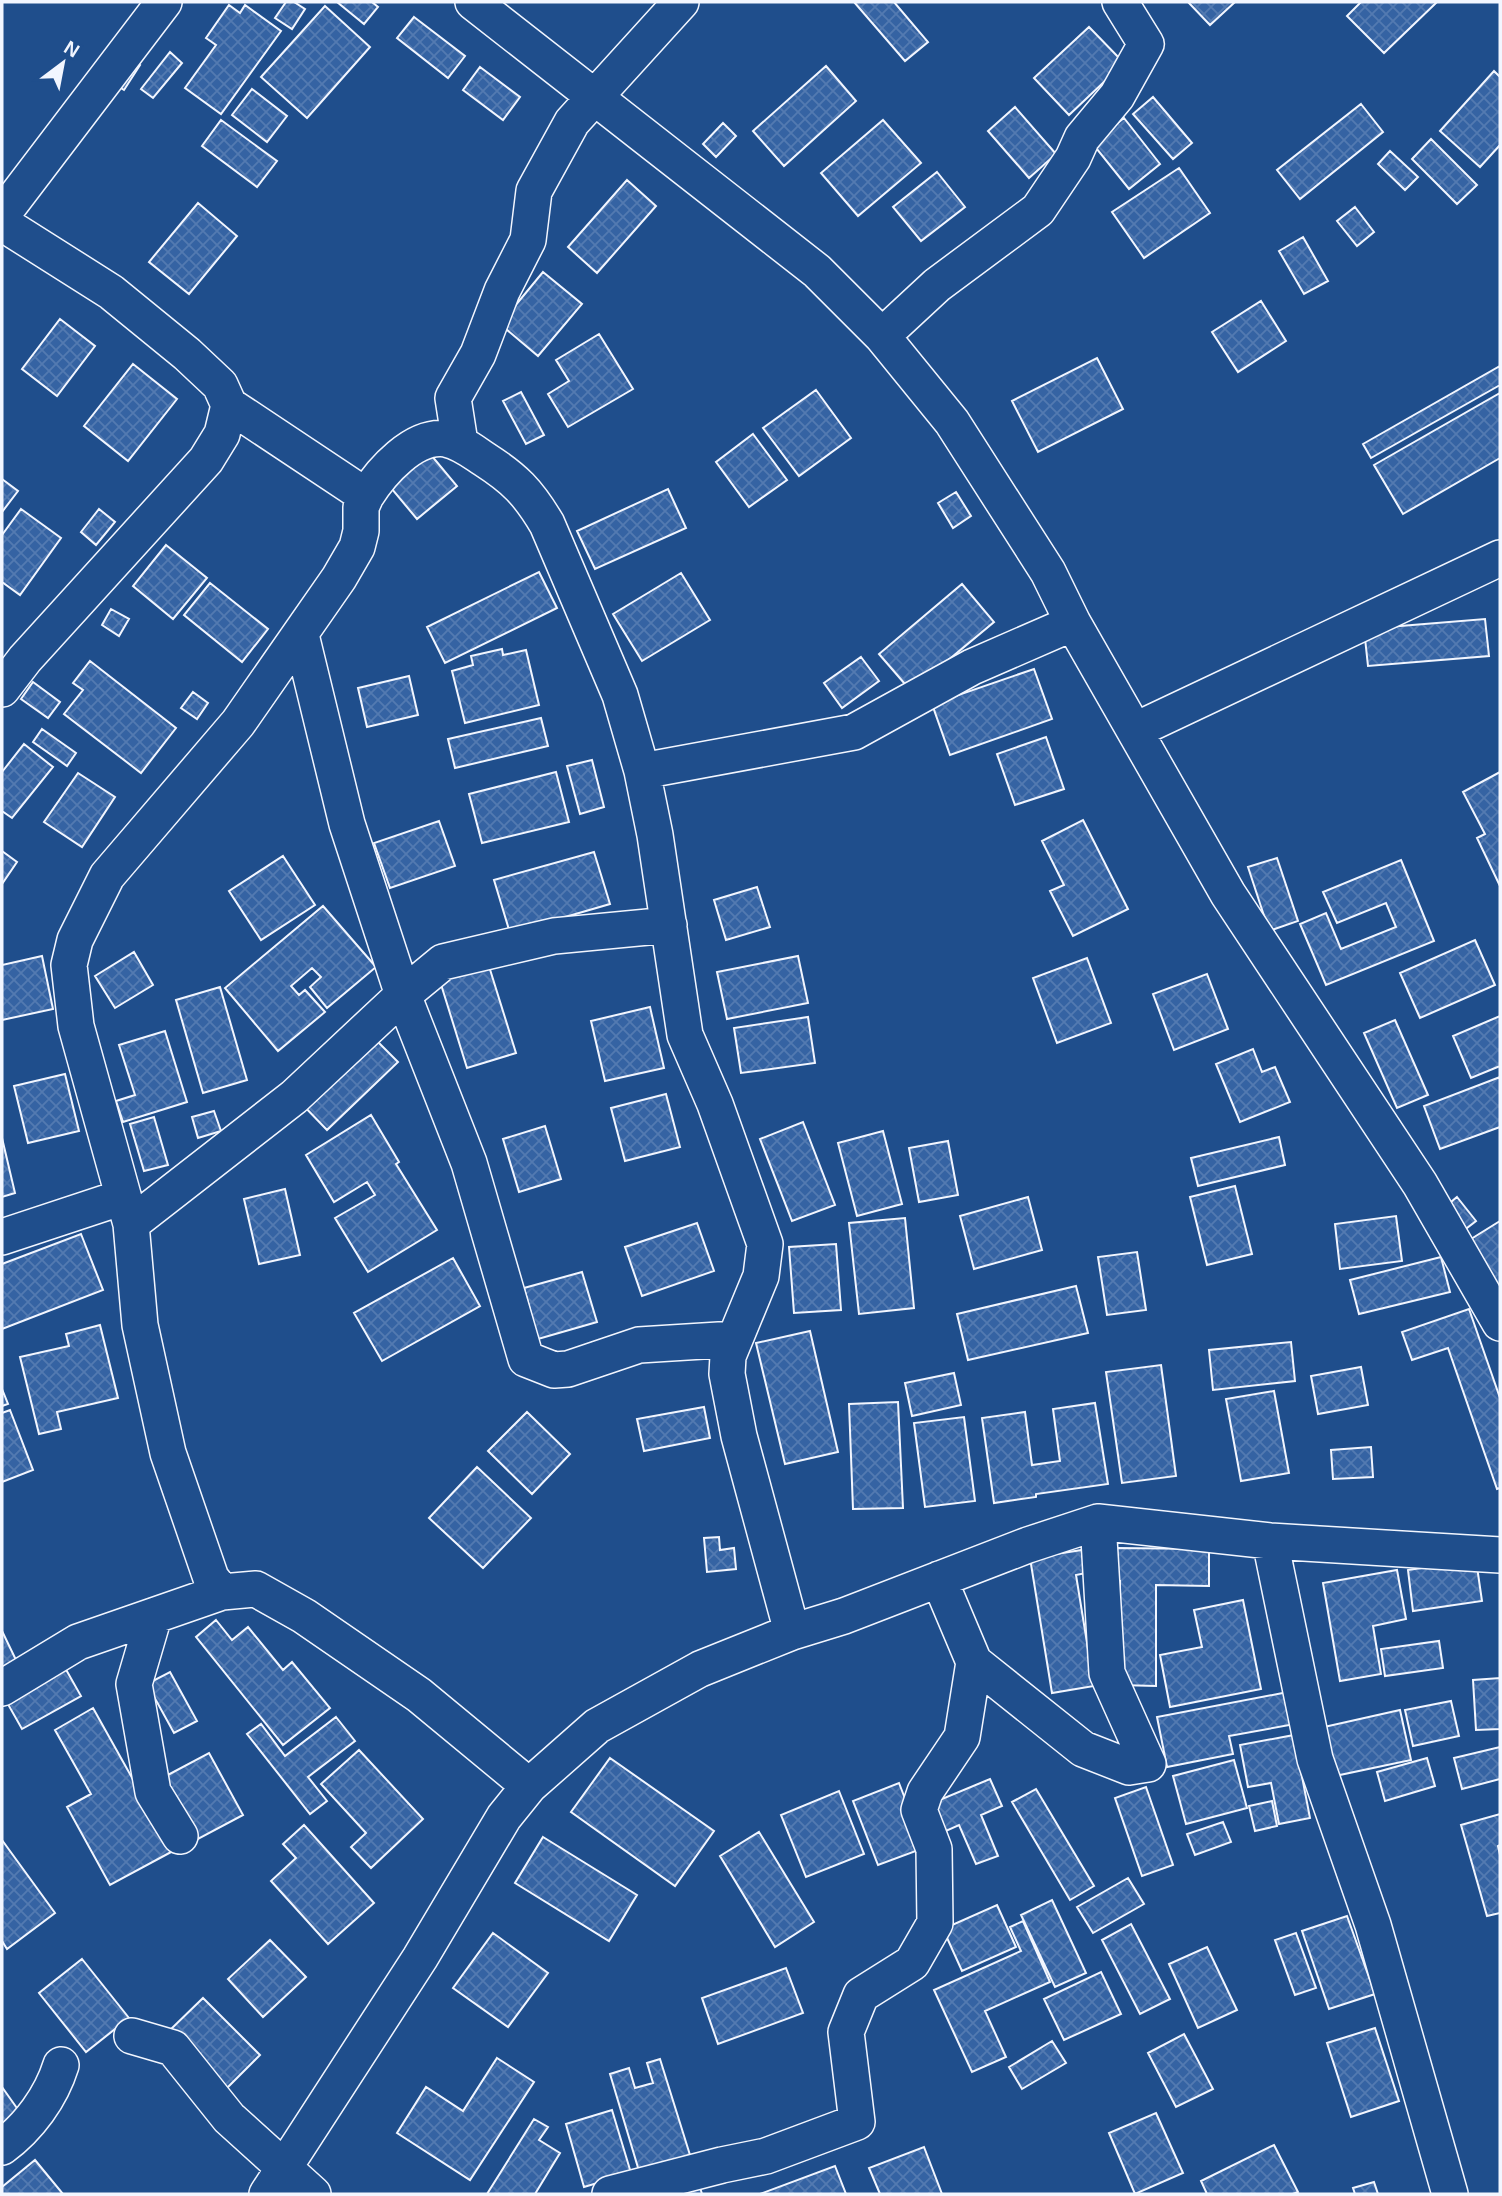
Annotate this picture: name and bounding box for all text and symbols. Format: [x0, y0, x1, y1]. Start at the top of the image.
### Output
north arrow [28, 28, 98, 98]
text: N [60, 36, 83, 62]

